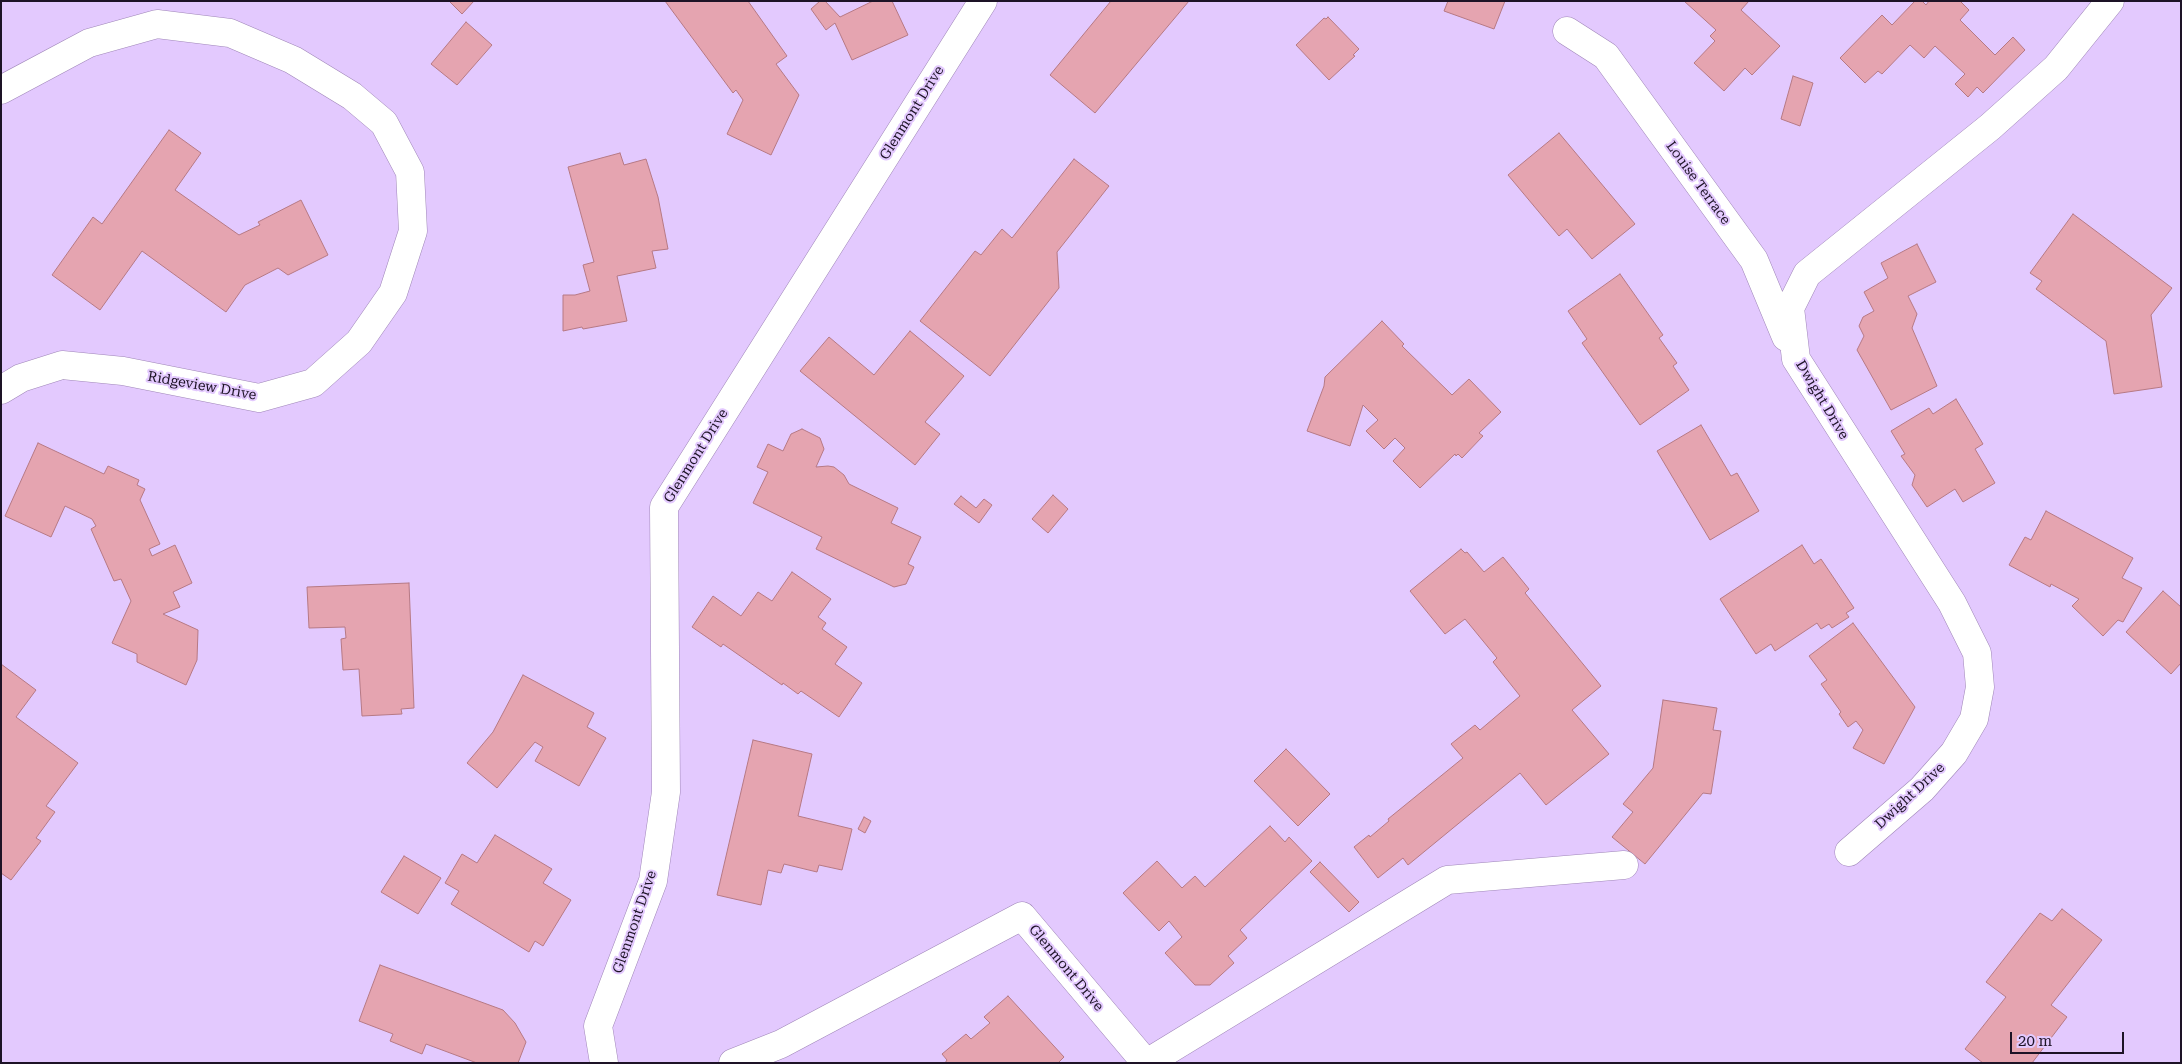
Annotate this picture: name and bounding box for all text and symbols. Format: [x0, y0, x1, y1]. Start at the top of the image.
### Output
street label: Glenmont Drive [876, 63, 948, 163]
street label: Louise Terrace [1662, 138, 1734, 228]
street label: Dwight Drive [1792, 357, 1852, 443]
street label: Ridgeview Drive [146, 368, 258, 404]
street label: Glenmont Drive [660, 406, 732, 506]
street label: Dwight Drive [1872, 759, 1948, 833]
street label: Glenmont Drive [610, 868, 660, 976]
street label: Glenmont Drive [1025, 921, 1107, 1015]
scale bar [2012, 1022, 2126, 1054]
text: 20 m [2018, 1032, 2052, 1050]

